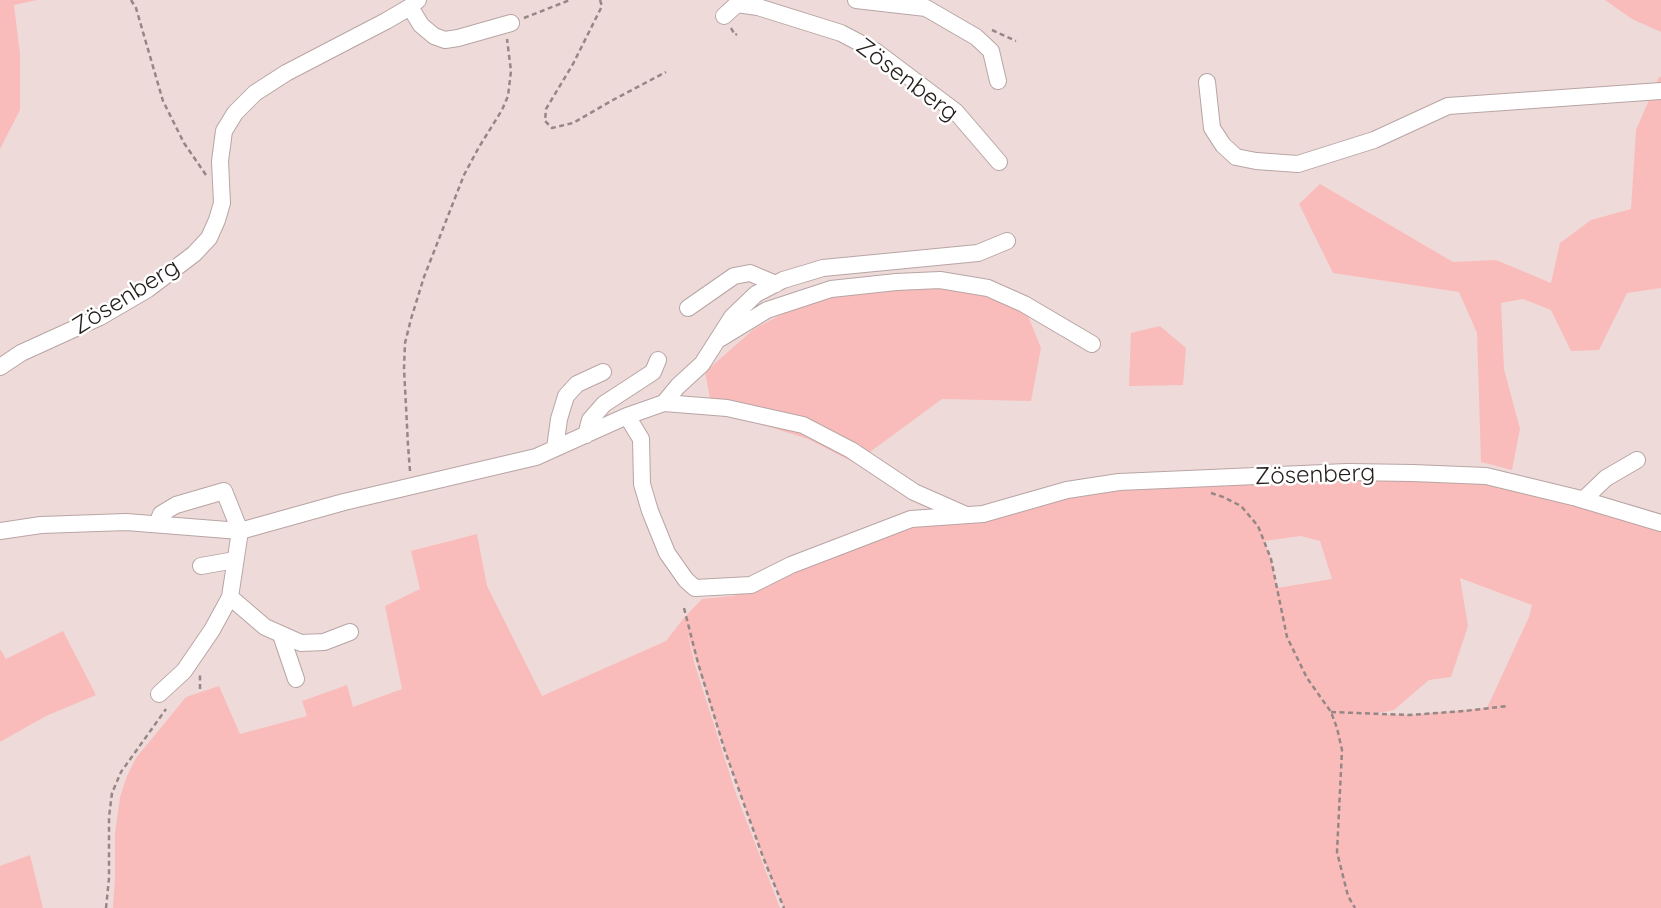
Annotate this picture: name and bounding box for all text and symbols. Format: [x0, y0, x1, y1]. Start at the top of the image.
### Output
street label: Zösenberg [850, 32, 964, 128]
street label: Zösenberg [67, 253, 185, 341]
street label: Zösenberg [1254, 459, 1376, 491]

